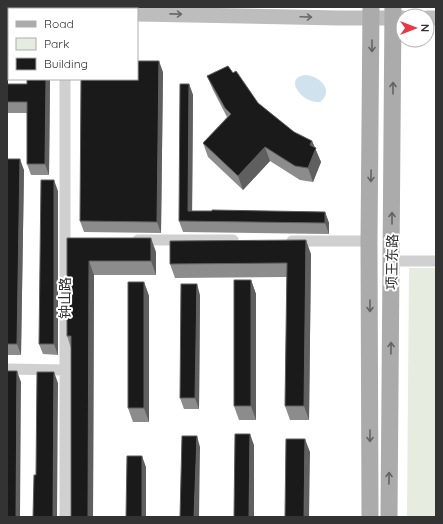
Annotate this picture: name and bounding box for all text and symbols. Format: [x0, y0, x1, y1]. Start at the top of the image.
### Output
legend [8, 8, 138, 80]
north arrow [395, 8, 435, 48]
one-way arrow [169, 10, 182, 18]
one-way arrow [299, 14, 312, 21]
text: Road [44, 16, 74, 31]
text: N [418, 24, 432, 32]
text: Park [44, 36, 69, 51]
one-way arrow [368, 39, 375, 52]
text: Building [44, 56, 88, 71]
one-way arrow [389, 82, 397, 95]
one-way arrow [367, 169, 375, 182]
one-way arrow [388, 212, 396, 225]
street label: 项王东路 [383, 234, 401, 290]
street label: 钟山路 [56, 277, 74, 319]
one-way arrow [366, 299, 374, 312]
one-way arrow [387, 342, 395, 355]
one-way arrow [366, 429, 374, 442]
one-way arrow [385, 472, 393, 485]

